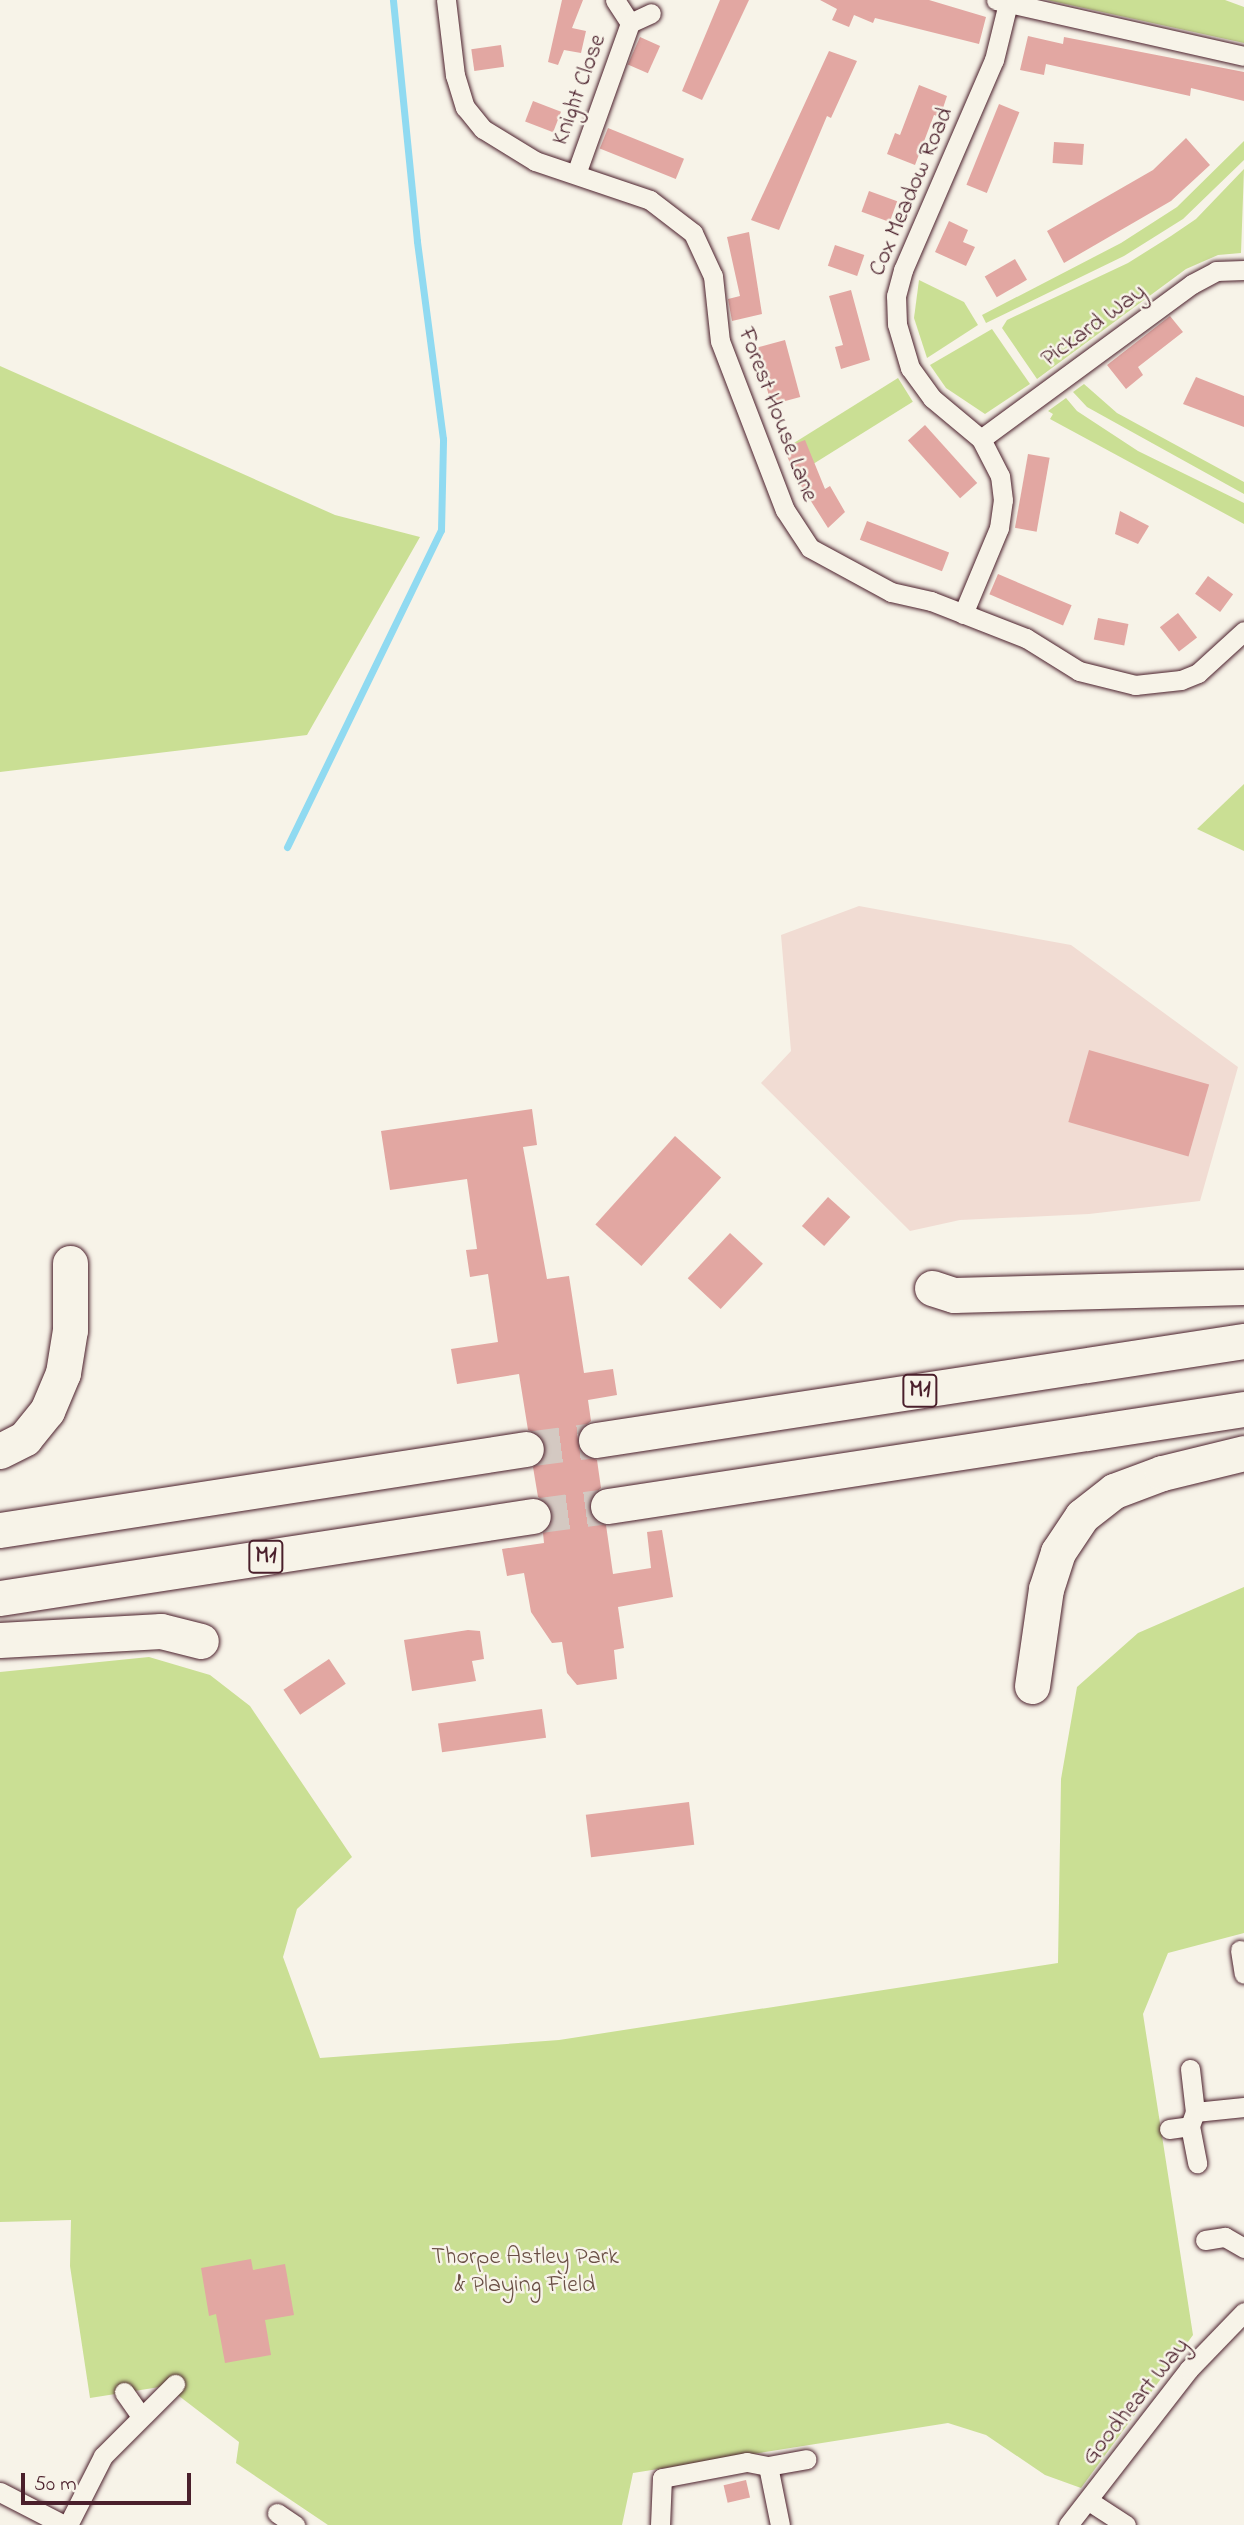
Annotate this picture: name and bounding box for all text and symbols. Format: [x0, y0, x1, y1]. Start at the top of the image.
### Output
street label: Knight Close [547, 31, 613, 149]
street label: Cox Meadow Road [863, 103, 961, 281]
street label: Pickard Way [1036, 278, 1152, 374]
street label: Forest House Lane [731, 324, 823, 506]
road number: M1 [901, 1372, 939, 1410]
road number: M1 [247, 1538, 285, 1576]
park label: Thorpe Astley Park & Playing Field [431, 2244, 619, 2300]
street label: Goodheart Way [1076, 2333, 1196, 2471]
scale bar [24, 2458, 194, 2502]
text: 50 m [34, 2470, 77, 2500]

